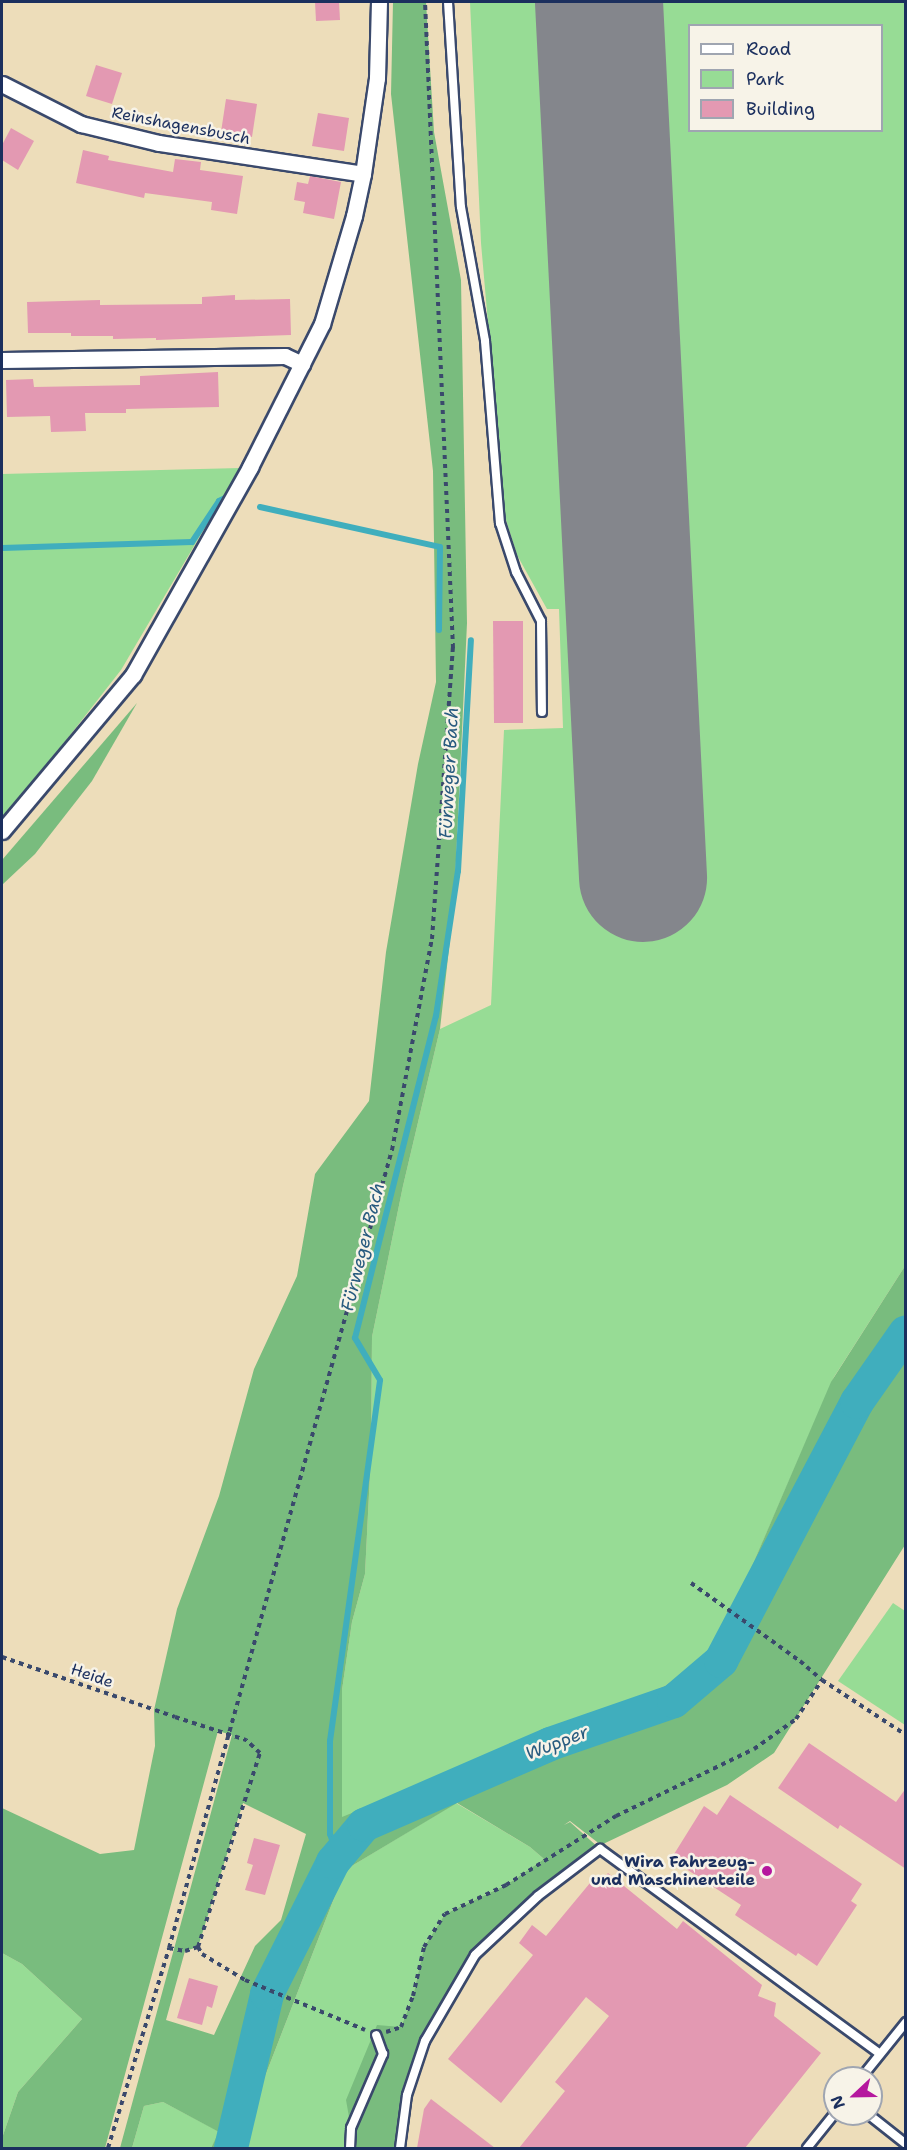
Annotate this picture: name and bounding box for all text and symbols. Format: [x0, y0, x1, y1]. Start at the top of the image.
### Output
legend [688, 24, 883, 132]
text: Road [746, 37, 791, 61]
text: Park [746, 67, 785, 91]
text: Building [746, 97, 815, 121]
street label: Reinshagensbusch [110, 103, 252, 149]
water label: Fürweger Bach [435, 707, 463, 839]
water label: Fürweger Bach [337, 1180, 389, 1314]
street label: Heide [68, 1660, 116, 1692]
water label: Wupper [522, 1721, 592, 1765]
place label: Wira Fahrzeug- und Maschinenteile [591, 1852, 755, 1890]
marker: Wira Fahrzeug- und Maschinenteile [760, 1864, 774, 1878]
north arrow [823, 2066, 883, 2126]
text: N [826, 2092, 850, 2112]

